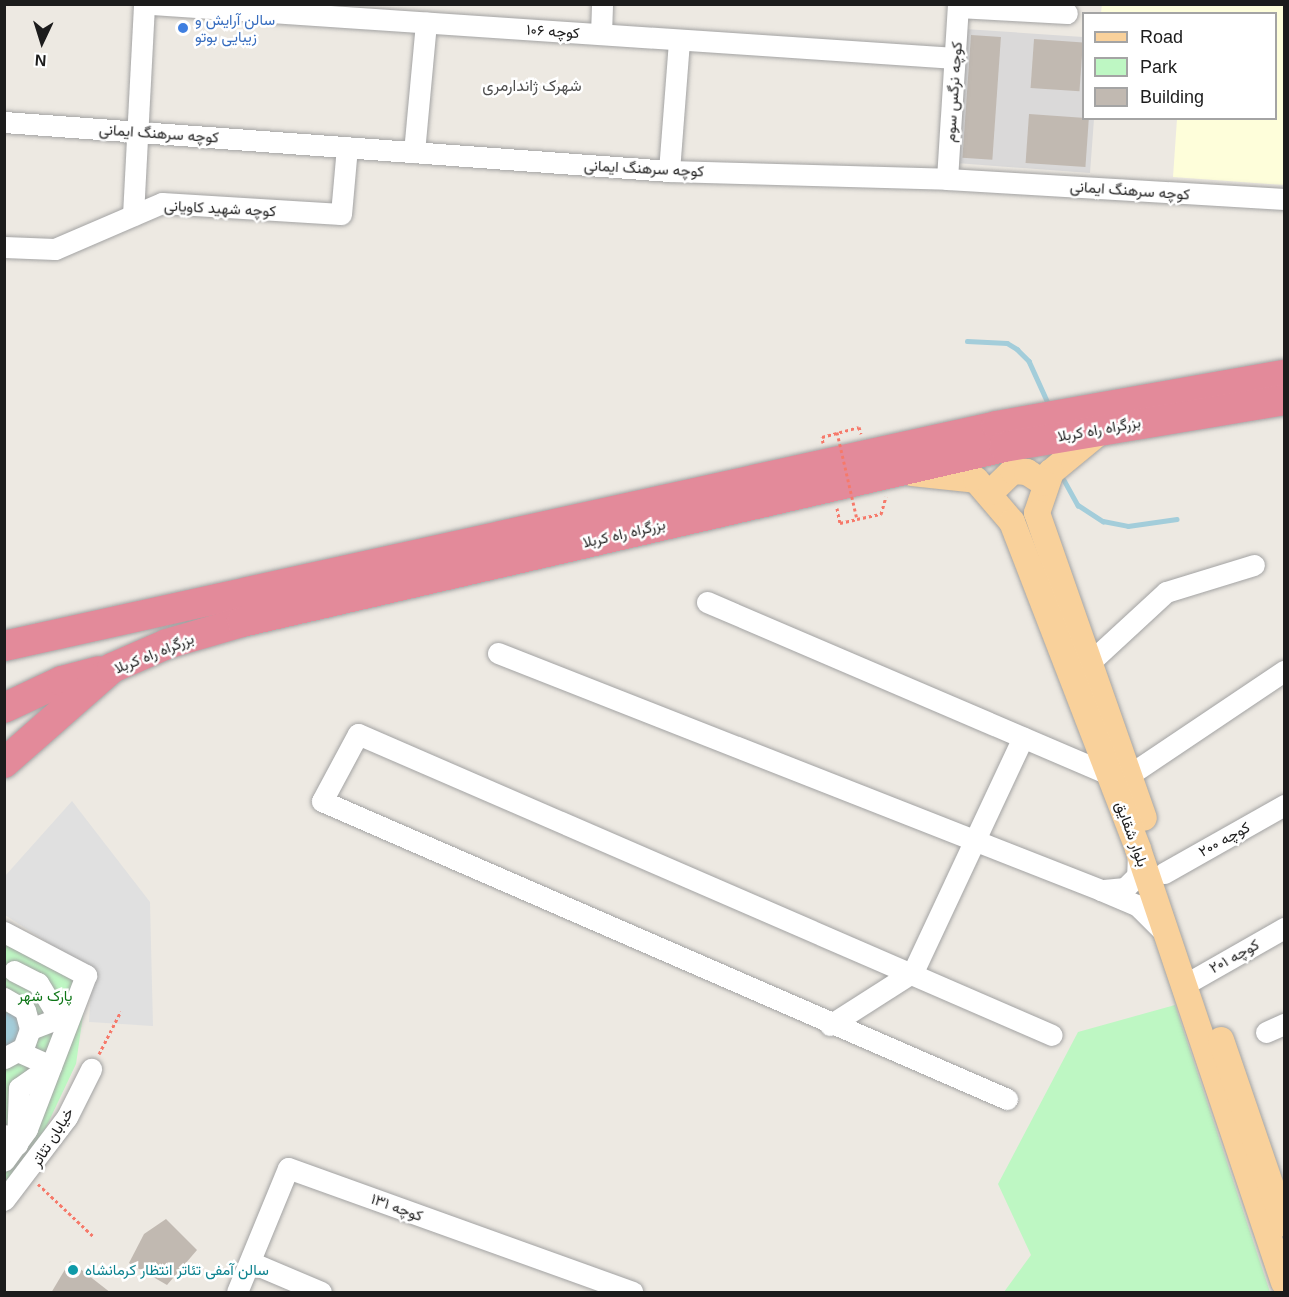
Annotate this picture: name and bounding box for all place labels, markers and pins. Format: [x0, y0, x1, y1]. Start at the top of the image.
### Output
place label: سالن آرایش و زیبایی بوتو [195, 10, 275, 45]
marker: سالن آرایش و زیبایی بوتو [176, 21, 190, 35]
place label: سالن آمفی تئاتر انتظار کرمانشاه [85, 1261, 269, 1279]
marker: سالن آمفی تئاتر انتظار کرمانشاه [66, 1263, 80, 1277]

